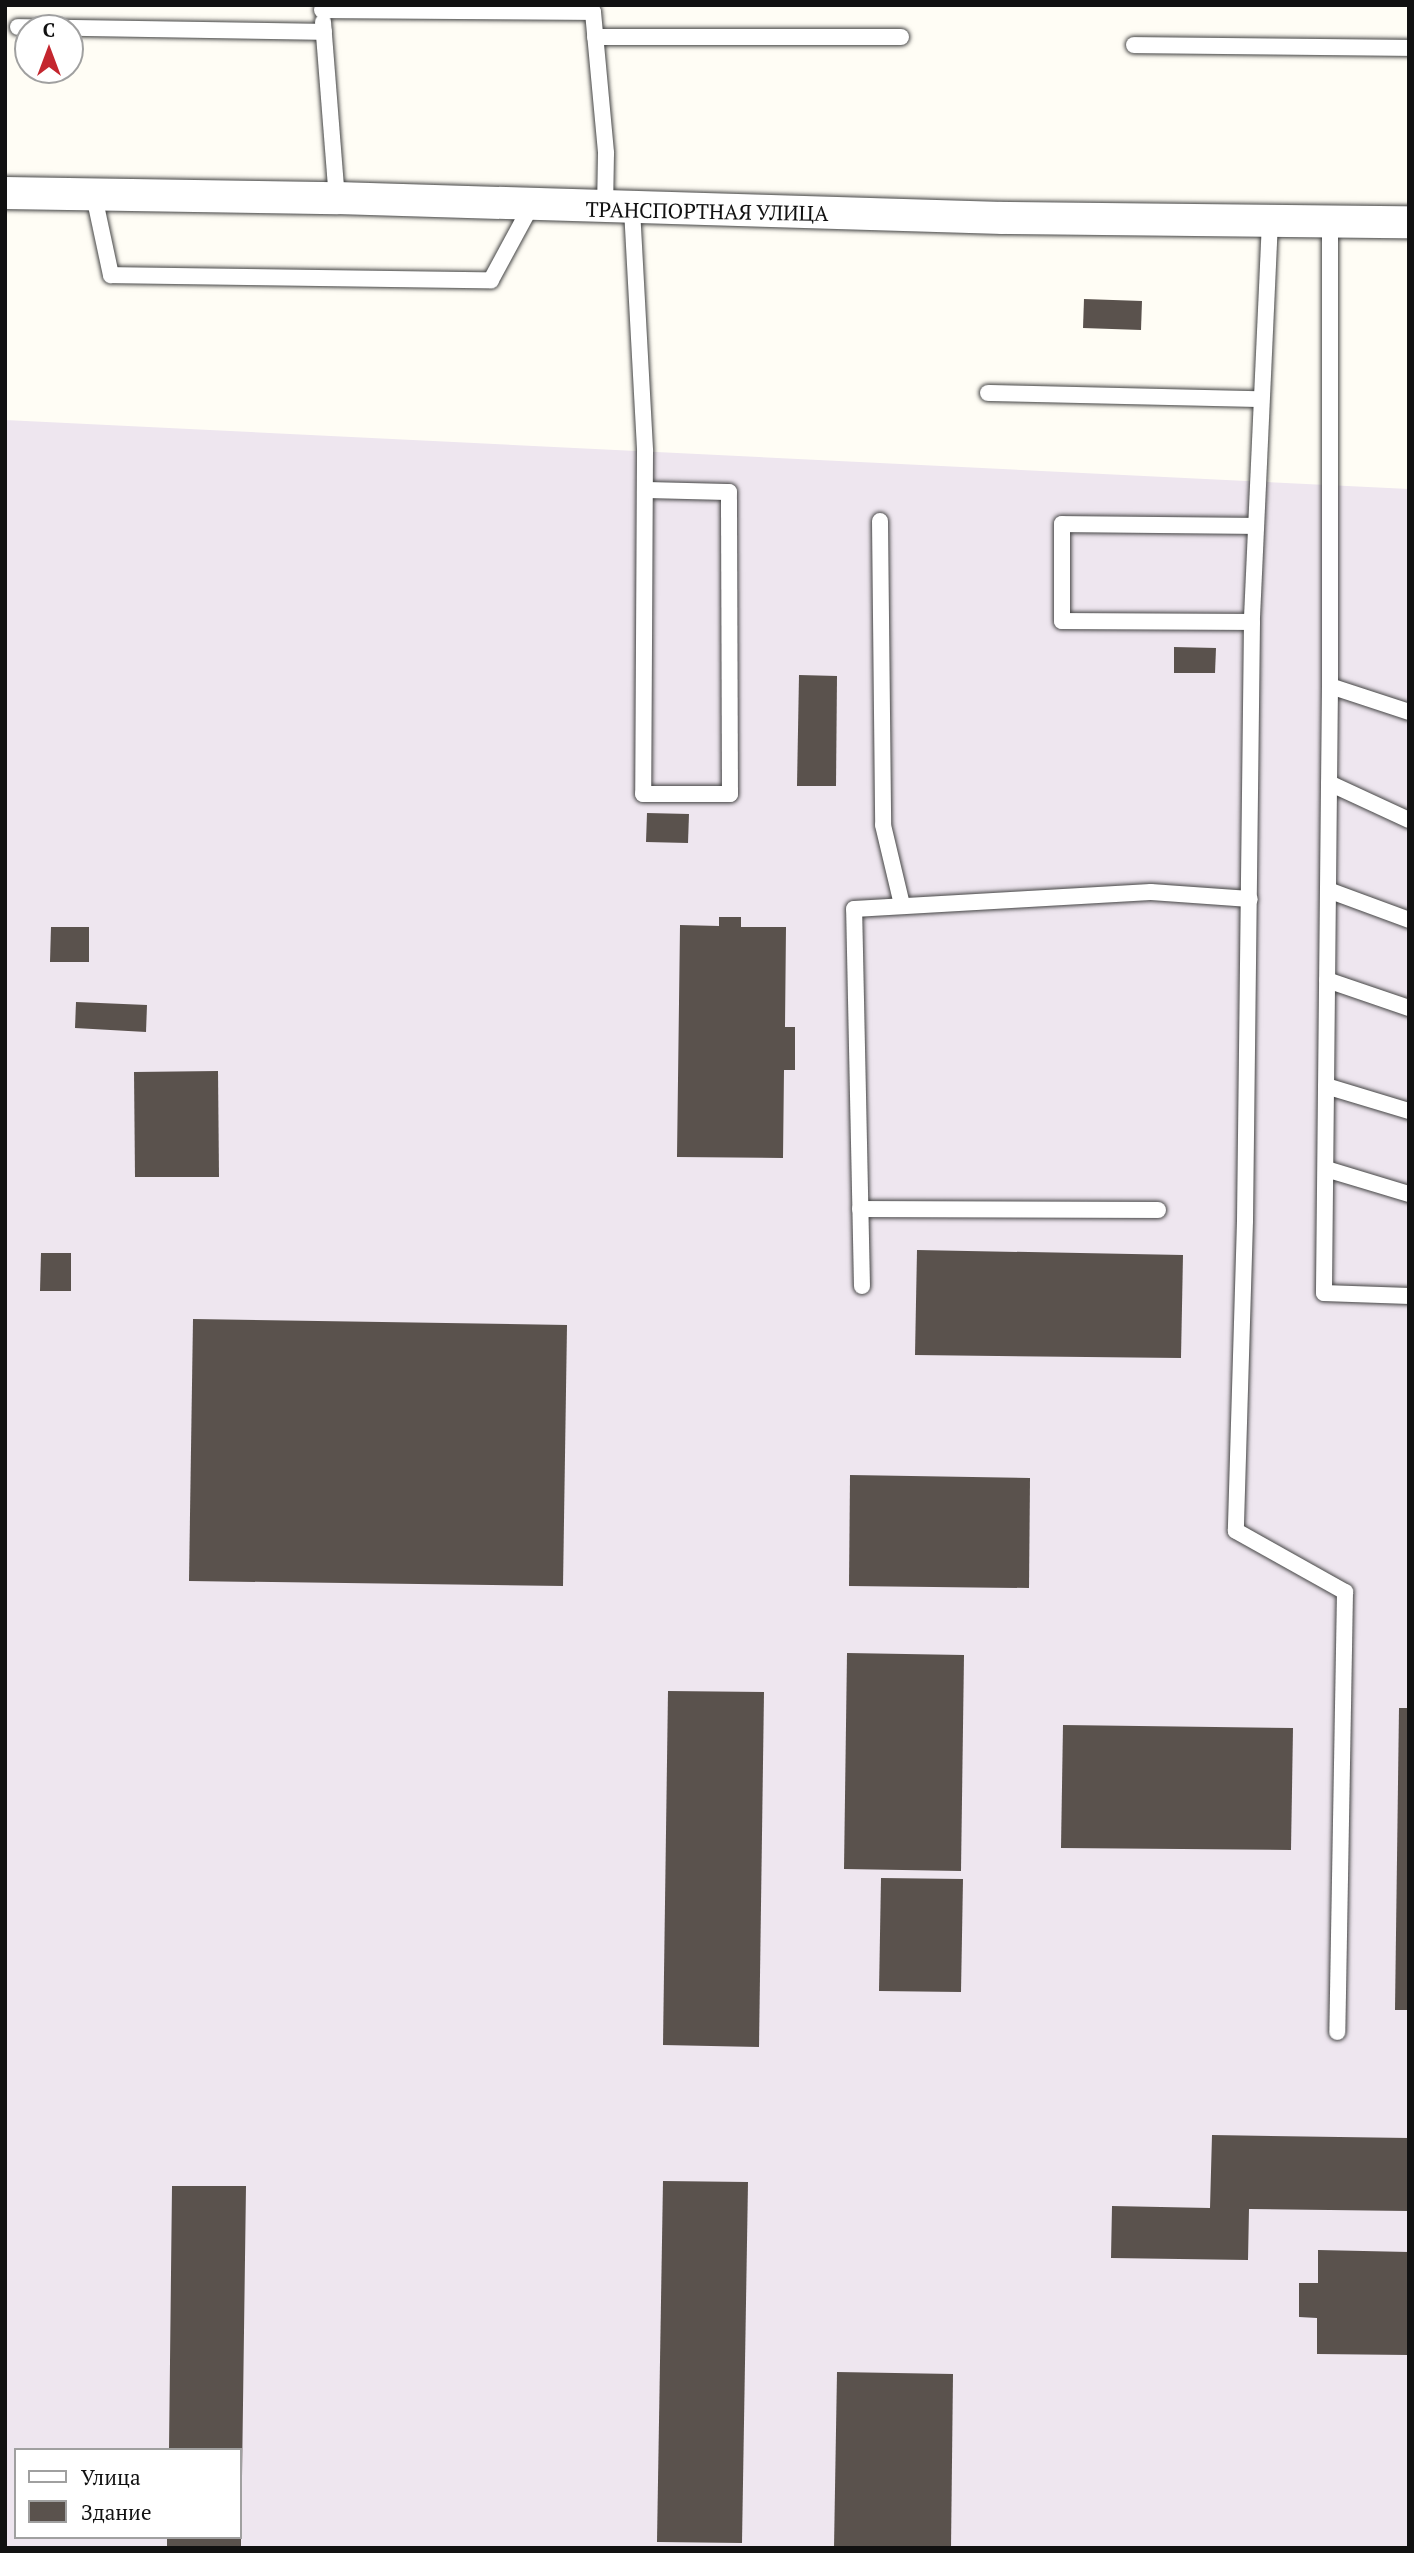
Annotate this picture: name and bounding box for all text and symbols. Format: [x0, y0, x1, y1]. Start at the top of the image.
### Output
north arrow [14, 14, 84, 84]
text: С [43, 17, 55, 42]
street label: ТРАНСПОРТНАЯ УЛИЦА [585, 196, 829, 226]
legend [14, 2448, 242, 2539]
text: Улица [81, 2463, 141, 2491]
text: Здание [81, 2498, 152, 2526]

